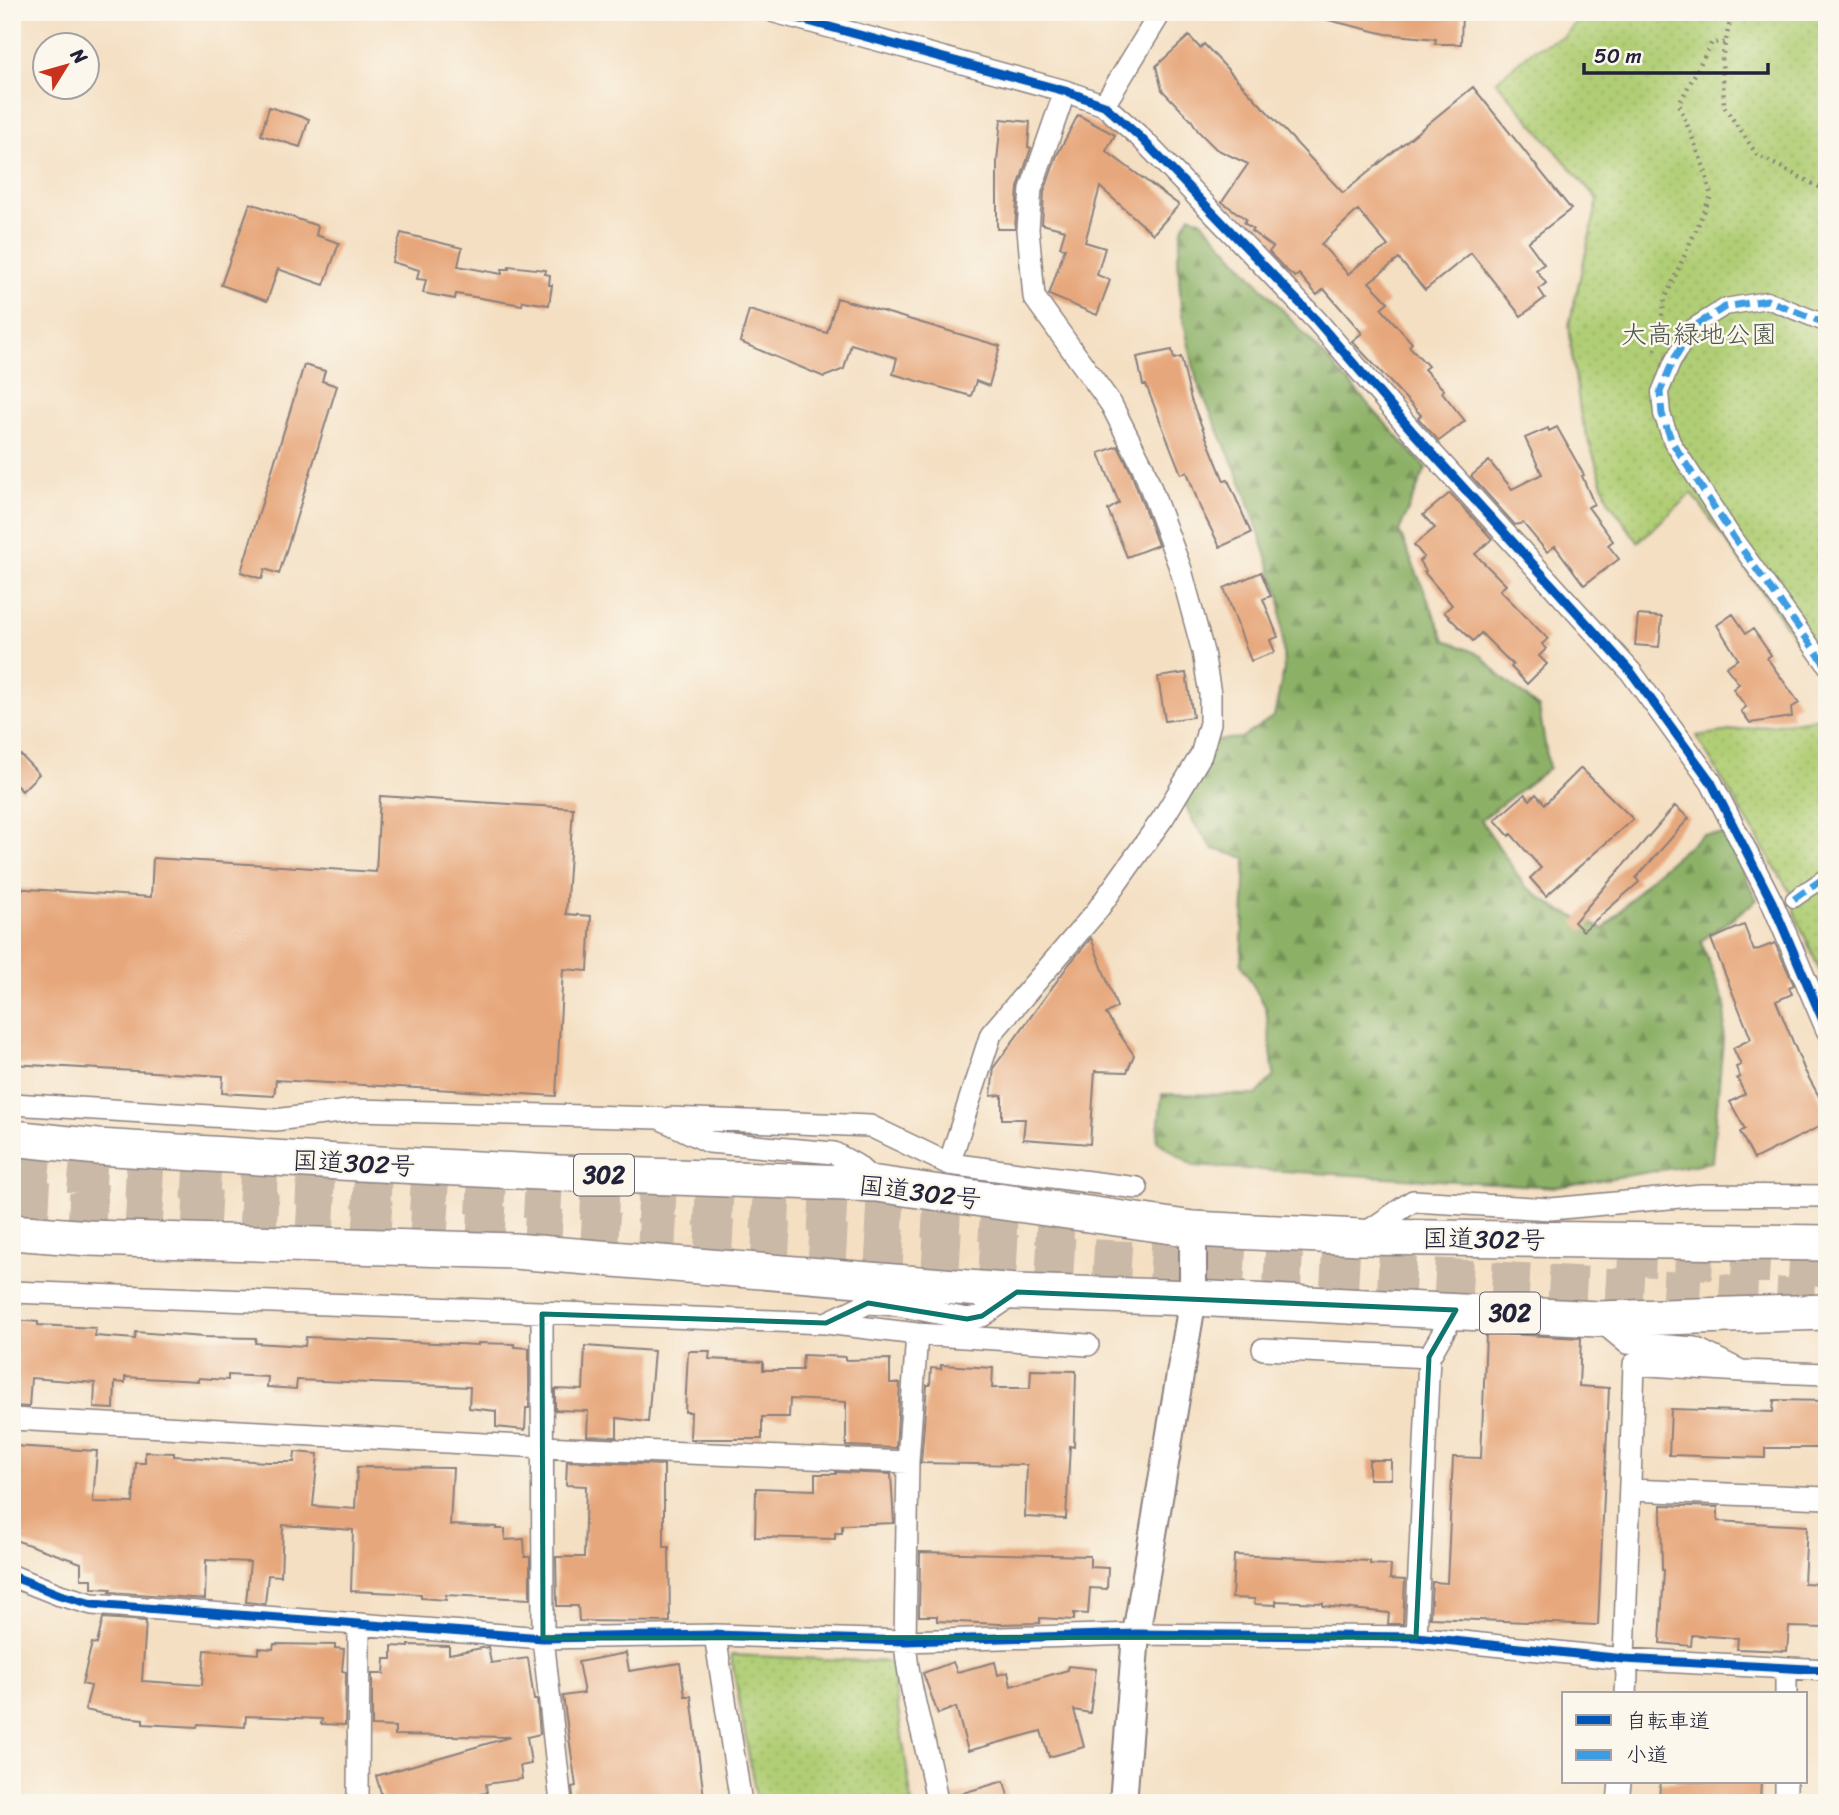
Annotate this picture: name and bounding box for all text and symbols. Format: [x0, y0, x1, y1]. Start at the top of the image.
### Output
north arrow [32, 32, 102, 102]
scale bar [1584, 32, 1767, 76]
text: 50 m [1594, 37, 1642, 75]
text: N [61, 40, 97, 72]
park label: 大高緑地公園 [1621, 311, 1777, 357]
street label: 国道302号 [291, 1137, 417, 1189]
road number: 302 [574, 1154, 634, 1196]
street label: 国道302号 [856, 1162, 984, 1222]
street label: 国道302号 [1422, 1215, 1546, 1263]
road number: 302 [1480, 1293, 1540, 1334]
legend [1562, 1692, 1808, 1784]
text: 自転車道 [1626, 1702, 1710, 1740]
text: 小道 [1626, 1736, 1668, 1774]

